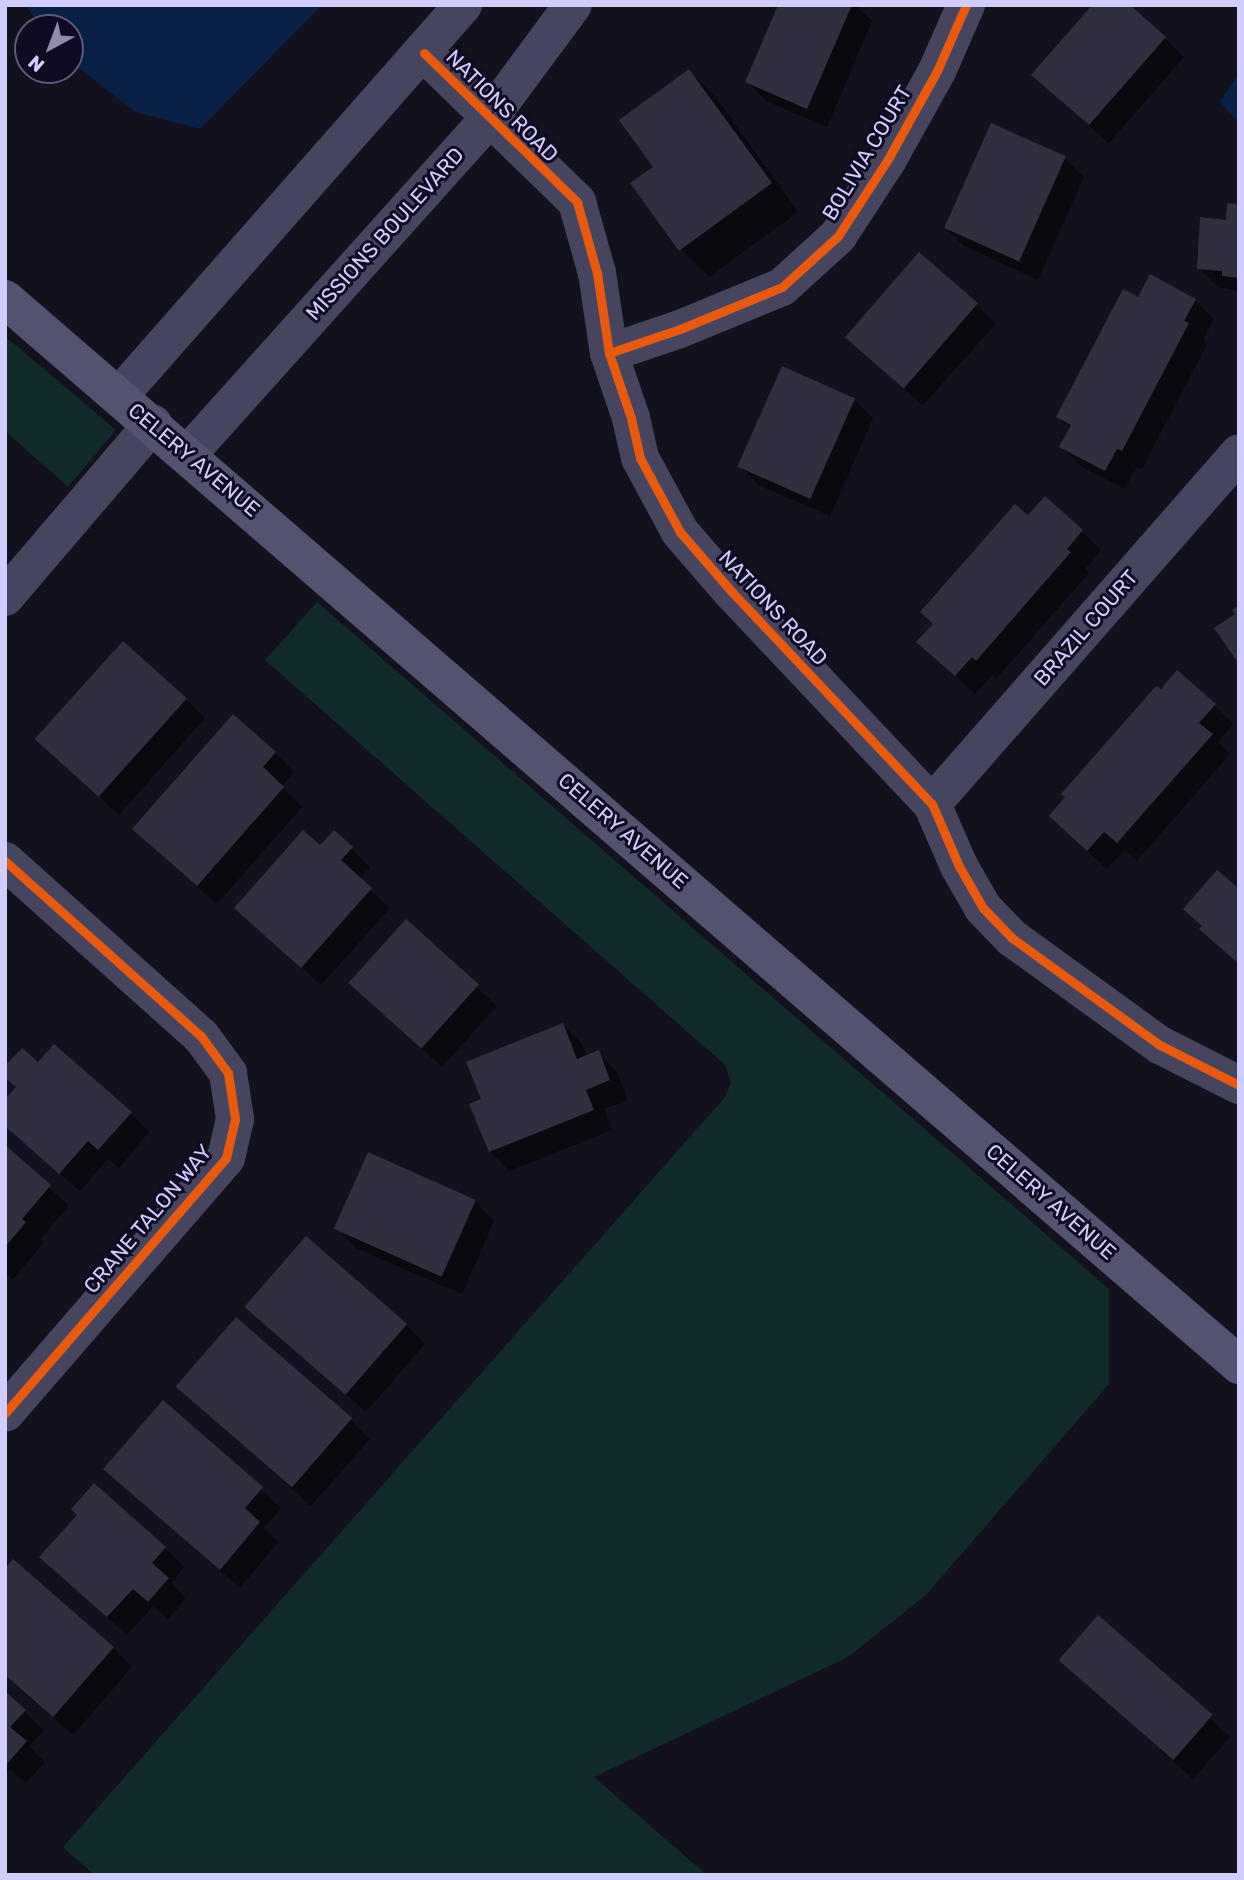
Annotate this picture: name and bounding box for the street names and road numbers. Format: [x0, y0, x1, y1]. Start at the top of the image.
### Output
street label: NATIONS ROAD [441, 45, 563, 167]
street label: BOLIVIA COURT [817, 81, 917, 225]
street label: MISSIONS BOULEVARD [301, 142, 469, 326]
street label: CELERY AVENUE [123, 397, 265, 523]
street label: NATIONS ROAD [713, 545, 833, 671]
street label: BRAZIL COURT [1029, 565, 1143, 691]
street label: CELERY AVENUE [553, 767, 693, 895]
street label: CELERY AVENUE [981, 1138, 1121, 1266]
street label: CRANE TALON WAY [78, 1139, 218, 1299]

